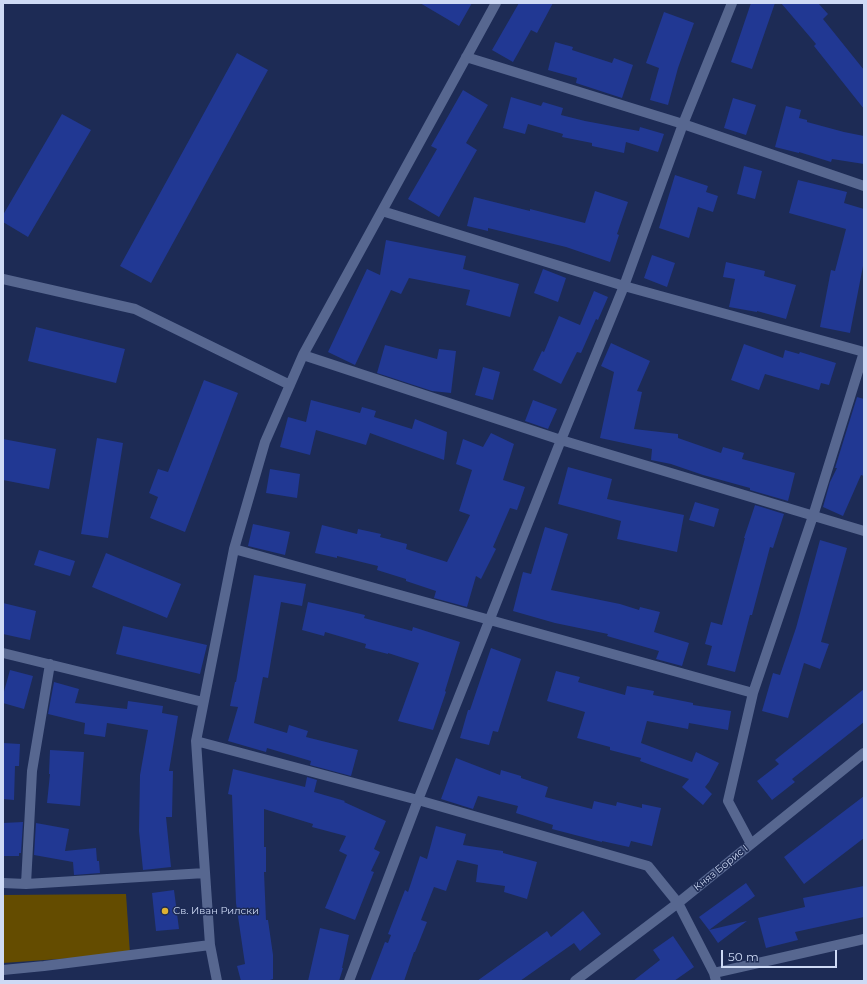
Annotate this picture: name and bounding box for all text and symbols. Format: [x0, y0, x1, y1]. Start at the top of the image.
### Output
street label: Княз Борис I [691, 842, 751, 894]
place label: Св. Иван Рилски [173, 905, 259, 917]
marker: Св. Иван Рилски [160, 906, 170, 916]
scale bar [723, 942, 839, 968]
text: 50 m [728, 949, 759, 964]

